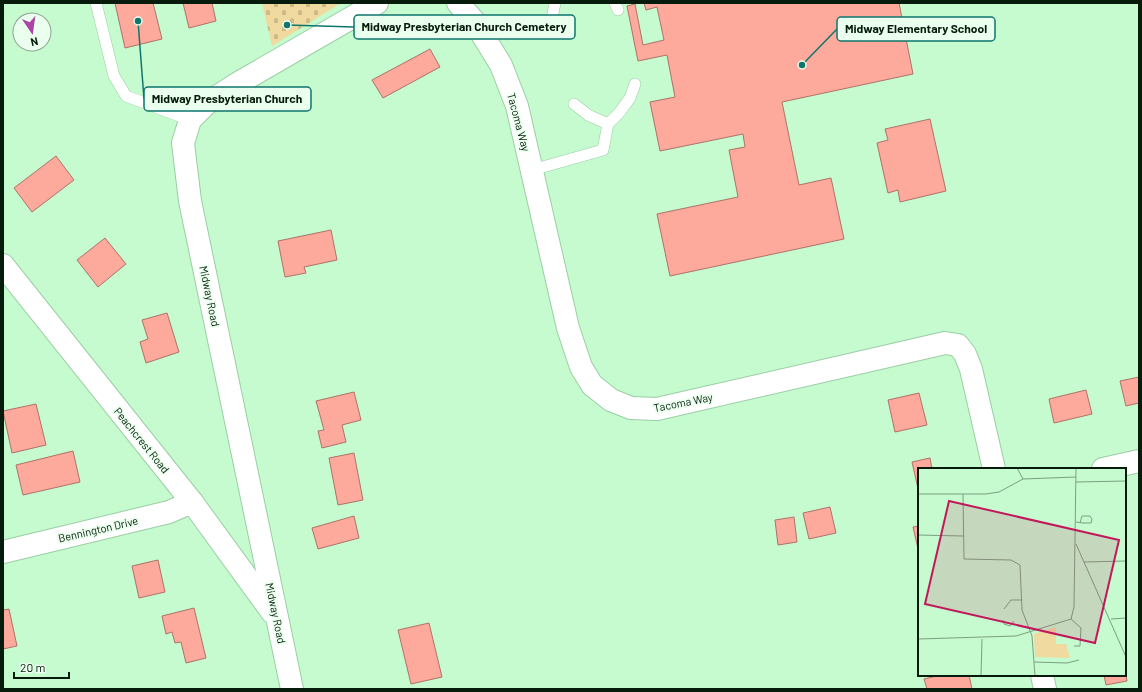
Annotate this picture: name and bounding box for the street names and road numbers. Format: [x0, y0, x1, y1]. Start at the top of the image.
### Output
street label: Tacoma Way [505, 91, 533, 153]
street label: Midway Road [197, 265, 223, 327]
street label: Tacoma Way [652, 390, 714, 414]
street label: Peachcrest Road [112, 405, 172, 475]
street label: Bennington Drive [57, 513, 139, 545]
street label: Midway Road [263, 582, 289, 644]

